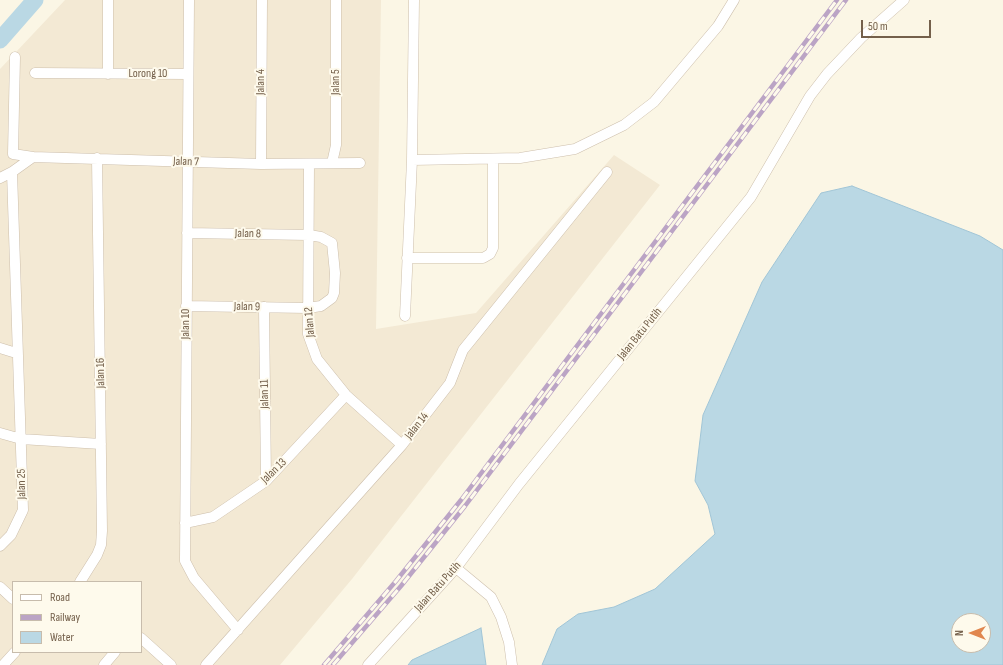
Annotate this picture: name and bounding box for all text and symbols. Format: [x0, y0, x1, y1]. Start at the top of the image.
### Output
scale bar [863, 12, 933, 38]
text: 50 m [868, 19, 888, 34]
street label: Lorong 10 [129, 67, 167, 81]
street label: Jalan 4 [254, 69, 268, 95]
street label: Jalan 5 [329, 69, 343, 95]
street label: Jalan 7 [173, 154, 199, 170]
street label: Jalan 8 [235, 227, 261, 241]
street label: Jalan 9 [234, 300, 260, 314]
street label: Jalan Batu Putih [615, 305, 665, 363]
street label: Jalan 12 [302, 306, 318, 338]
street label: Jalan 10 [179, 309, 193, 339]
street label: Jalan 16 [94, 358, 108, 388]
street label: Jalan 11 [258, 379, 272, 409]
street label: Jalan 14 [402, 410, 432, 442]
street label: Jalan 13 [258, 455, 290, 487]
street label: Jalan 25 [15, 469, 29, 499]
street label: Jalan Batu Putih [412, 559, 464, 615]
legend [12, 581, 142, 653]
text: Road [50, 590, 70, 605]
text: Railway [50, 610, 80, 625]
north arrow [951, 613, 991, 653]
text: Water [50, 630, 74, 645]
text: N [953, 630, 966, 636]

